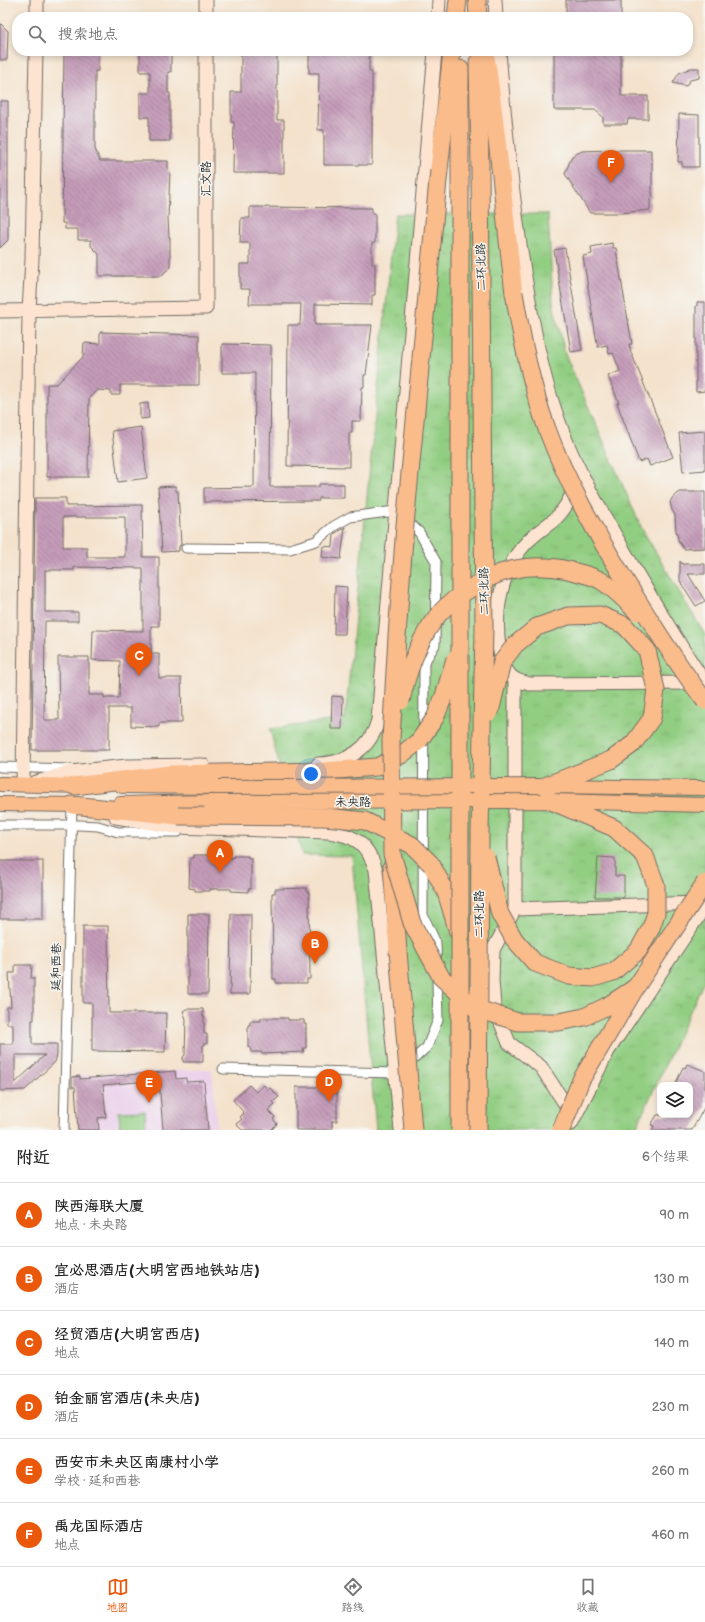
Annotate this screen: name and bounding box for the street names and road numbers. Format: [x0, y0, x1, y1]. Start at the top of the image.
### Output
street label: 汇文路 [199, 161, 214, 197]
street label: 二环北路 [474, 243, 489, 291]
street label: 二环北路 [477, 567, 492, 615]
street label: 未央路 [335, 795, 371, 810]
street label: 二环北路 [472, 890, 487, 938]
street label: 延和西巷 [49, 943, 64, 991]

